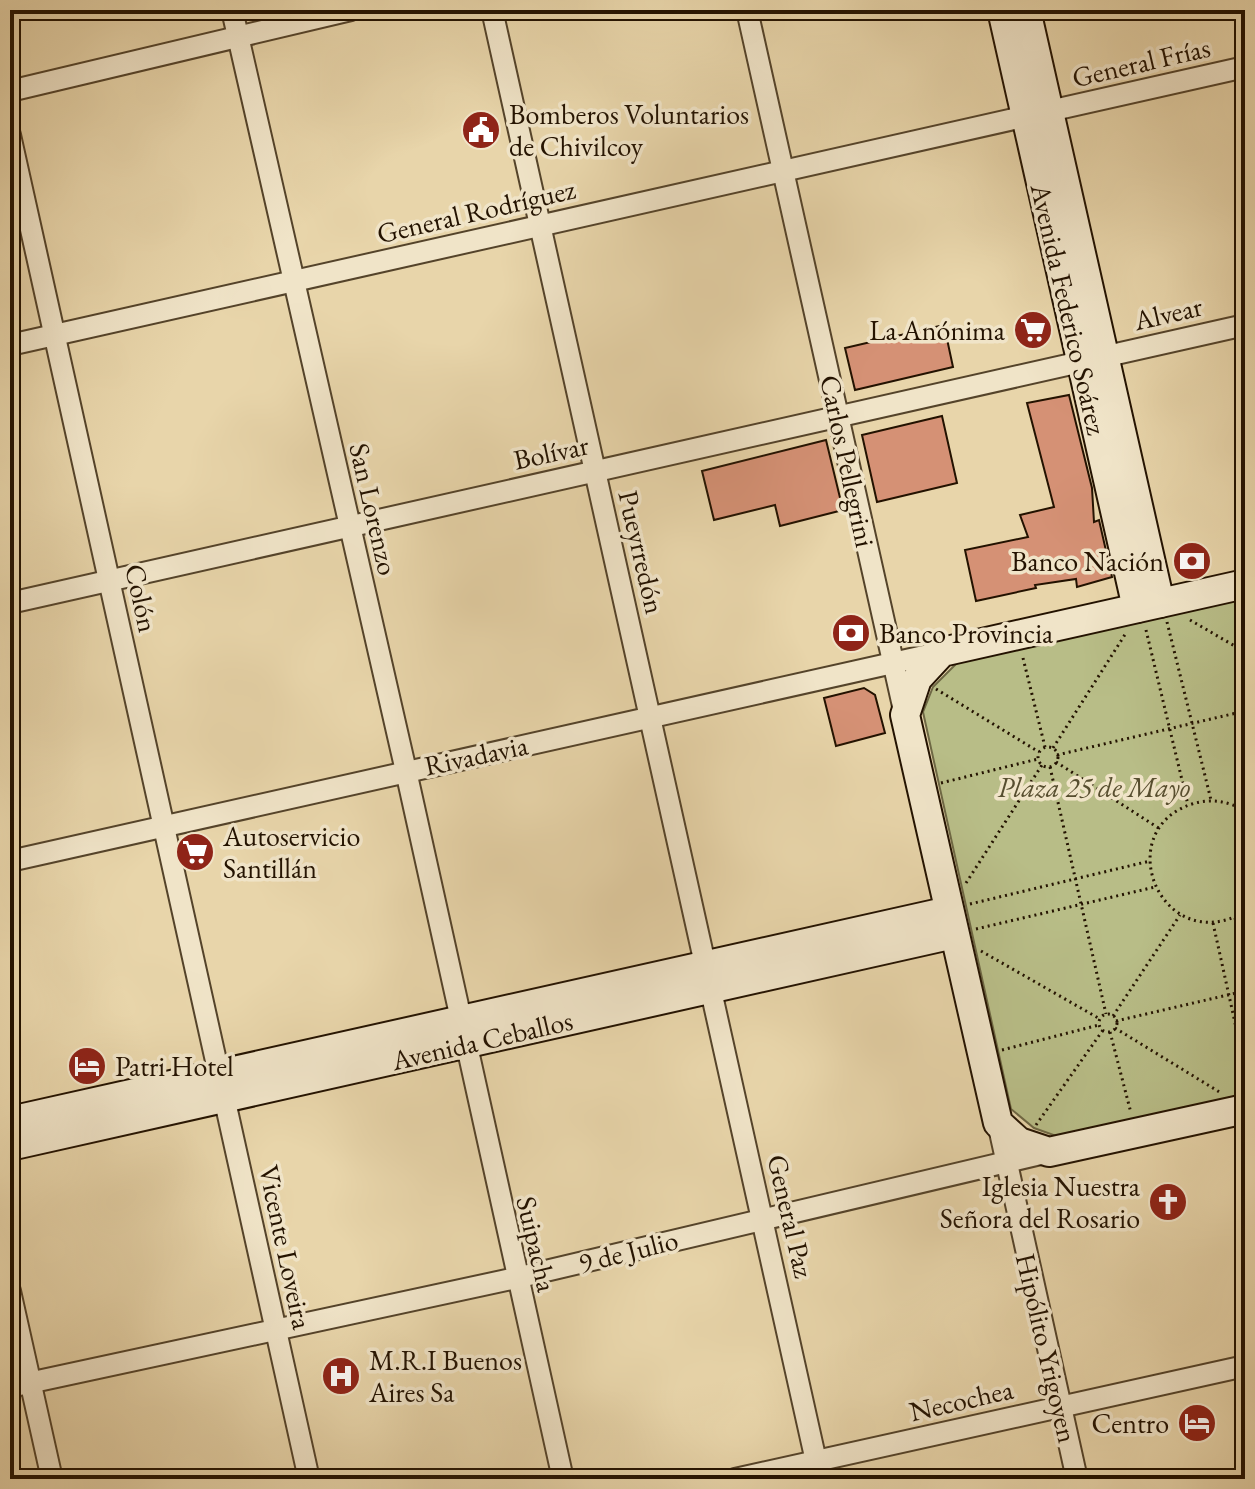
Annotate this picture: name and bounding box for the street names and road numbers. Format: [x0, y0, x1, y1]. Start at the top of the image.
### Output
street label: General Frías [1068, 29, 1214, 95]
street label: General Rodríguez [373, 171, 579, 251]
street label: Avenida Federico Soárez [1022, 179, 1115, 438]
street label: Alvear [1129, 288, 1206, 339]
street label: Carlos Pellegrini [812, 372, 884, 550]
street label: Bolívar [510, 426, 592, 477]
street label: San Lorenzo [341, 440, 407, 578]
street label: Pueyrredón [610, 487, 674, 617]
street label: Colón [117, 561, 167, 636]
street label: Rivadavia [421, 726, 532, 784]
street label: Avenida Ceballos [387, 1002, 576, 1079]
street label: General Paz [759, 1151, 823, 1281]
street label: Vicente Loveira [251, 1162, 321, 1333]
street label: Suipacha [509, 1193, 566, 1296]
street label: 9 de Julio [574, 1221, 682, 1281]
street label: Hipólito Yrigoyen [1008, 1250, 1086, 1446]
street label: Necochea [906, 1370, 1017, 1429]

